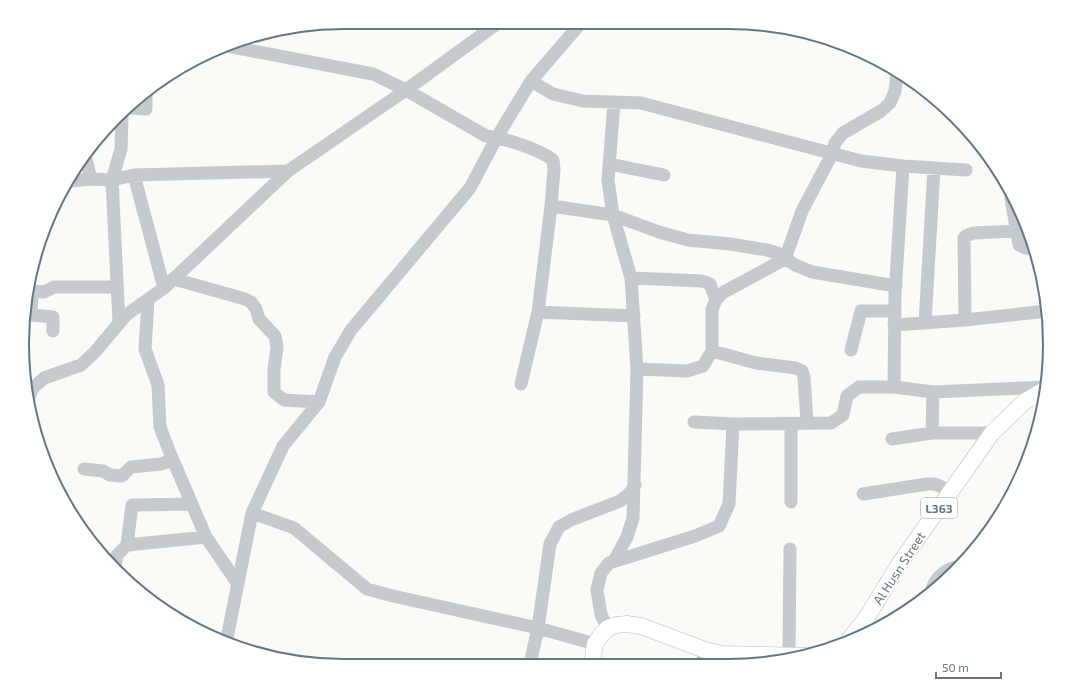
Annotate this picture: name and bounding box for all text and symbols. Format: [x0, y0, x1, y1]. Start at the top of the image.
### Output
road number: L363 [921, 498, 957, 518]
street label: Al Husn Street [869, 528, 929, 608]
scale bar [936, 654, 1001, 680]
text: 50 m [942, 660, 969, 674]

